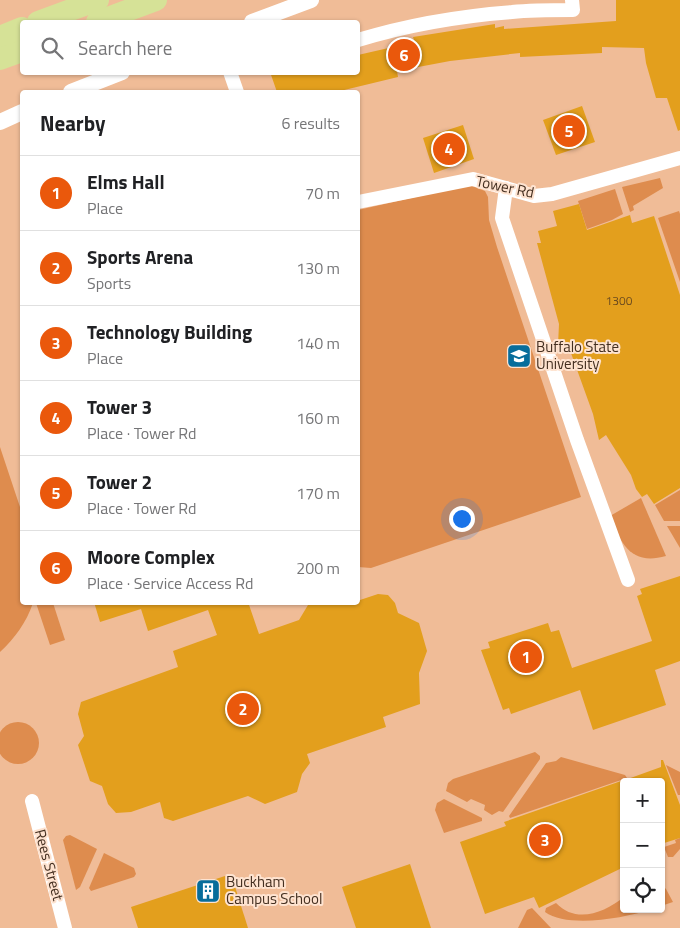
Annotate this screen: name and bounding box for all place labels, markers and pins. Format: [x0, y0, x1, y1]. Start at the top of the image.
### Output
pin: 6 [388, 36, 420, 74]
pin: 5 [553, 112, 585, 150]
pin: 4 [433, 130, 465, 168]
place label: Buffalo State University [536, 335, 619, 375]
school or university icon: Buffalo State University [506, 343, 532, 369]
pin: 1 [510, 638, 542, 676]
pin: 2 [227, 690, 259, 728]
pin: 3 [529, 821, 561, 859]
place label: Buckham Campus School [226, 870, 322, 910]
building icon: Buckham Campus School [195, 878, 221, 904]

